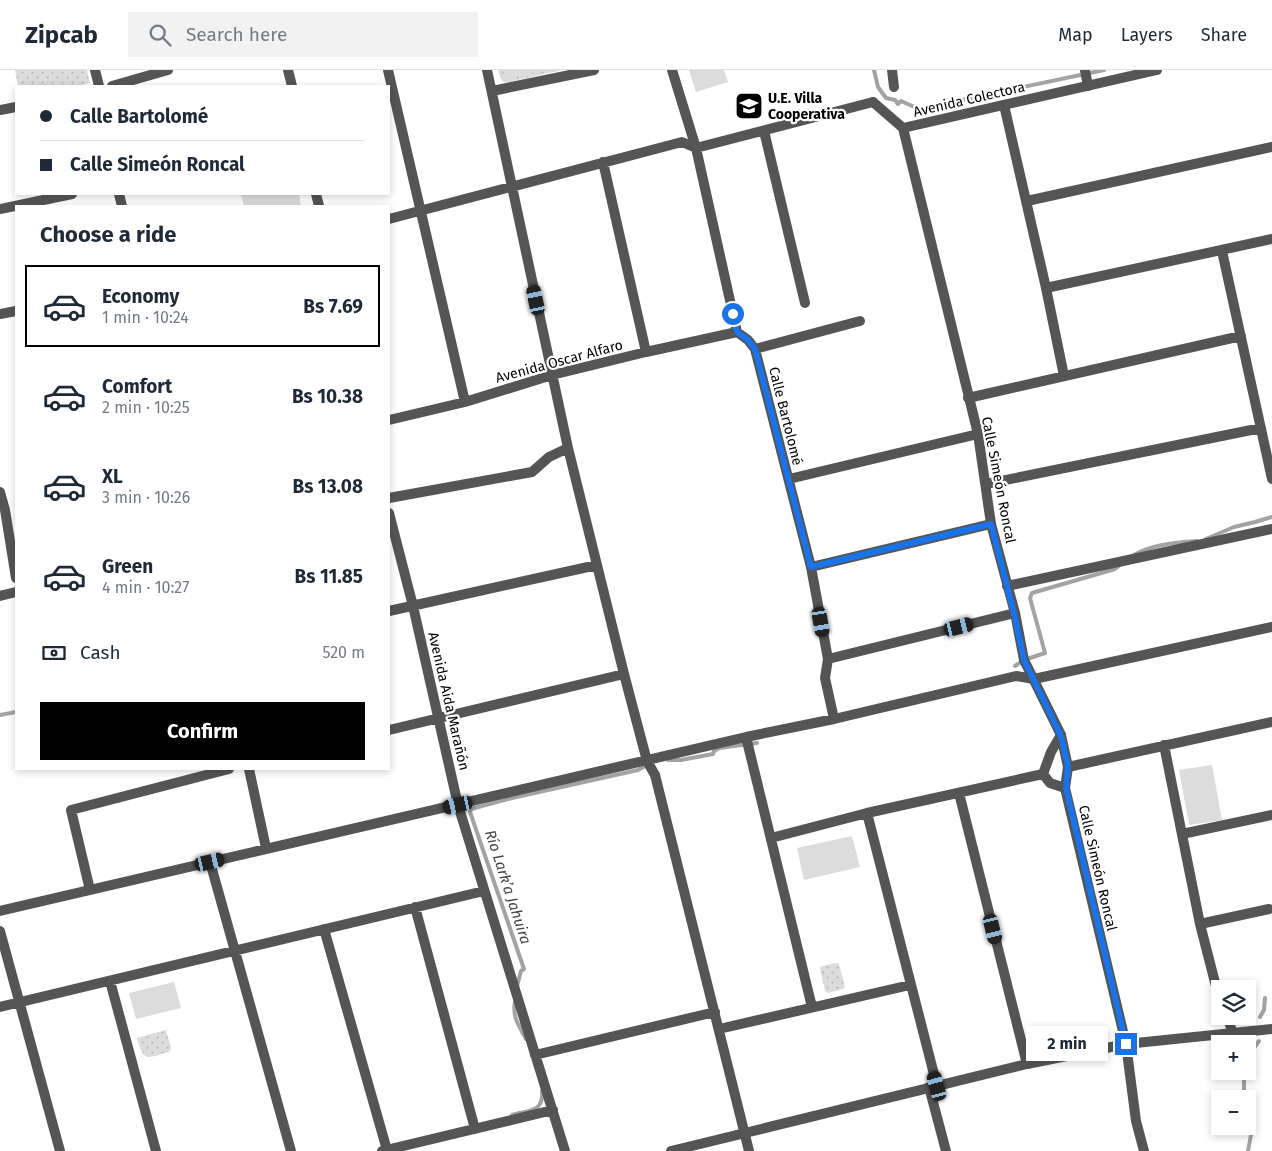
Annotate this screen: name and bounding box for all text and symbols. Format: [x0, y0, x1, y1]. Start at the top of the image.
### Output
search box [128, 12, 478, 57]
text: Zipcab [25, 21, 98, 49]
icon: search [146, 21, 174, 49]
text: Search here [186, 23, 287, 46]
text: Map [1058, 24, 1093, 46]
text: Layers [1121, 24, 1173, 46]
text: Share [1201, 24, 1247, 46]
street label: Avenida Colectora [912, 78, 1027, 121]
place label: U.E. Villa Cooperativa [768, 90, 845, 123]
school or university icon: U.E. Villa Cooperativa [734, 91, 764, 121]
text: Calle Bartolomé [70, 105, 208, 128]
text: Calle Simeón Roncal [70, 153, 245, 176]
text: Choose a ride [40, 221, 176, 248]
icon: car [42, 284, 87, 329]
car [525, 284, 546, 316]
text: Economy [102, 285, 179, 308]
text: Bs 7.69 [303, 295, 363, 318]
route start [722, 303, 744, 325]
text: 1 min · 10:24 [102, 308, 189, 327]
street label: Avenida Oscar Alfaro [494, 336, 625, 387]
street label: Calle Bartolomé [765, 365, 806, 467]
icon: car [42, 374, 87, 419]
text: Comfort [102, 375, 172, 398]
text: Bs 10.38 [292, 385, 363, 408]
text: 2 min · 10:25 [102, 398, 190, 417]
street label: Calle Simeón Roncal [978, 415, 1019, 545]
icon: car [42, 464, 87, 509]
text: XL [102, 465, 123, 488]
text: Bs 13.08 [292, 475, 363, 498]
text: 3 min · 10:26 [102, 488, 190, 507]
icon: car [42, 554, 87, 599]
text: Green [102, 555, 153, 578]
text: Bs 11.85 [295, 565, 363, 588]
text: 4 min · 10:27 [102, 578, 189, 597]
car [811, 606, 830, 638]
car [942, 616, 975, 638]
street label: Avenida Aida Marañón [424, 630, 473, 772]
icon: cash [40, 639, 68, 667]
text: Cash [80, 641, 121, 664]
text: 520 m [322, 643, 365, 662]
button: Confirm [40, 702, 365, 760]
car [441, 794, 474, 816]
street label: Calle Simeón Roncal [1075, 803, 1120, 933]
water label: Río Lark’a Jahuira [481, 828, 535, 946]
car [193, 851, 226, 873]
car [982, 913, 1003, 945]
map controls [1211, 980, 1256, 1135]
button: layers [1211, 980, 1256, 1025]
callout: 2 min [1026, 1026, 1108, 1062]
route end [1115, 1033, 1137, 1055]
text: 2 min [1047, 1034, 1087, 1053]
button: + [1211, 1035, 1256, 1080]
car [925, 1070, 948, 1102]
button: − [1211, 1090, 1256, 1135]

